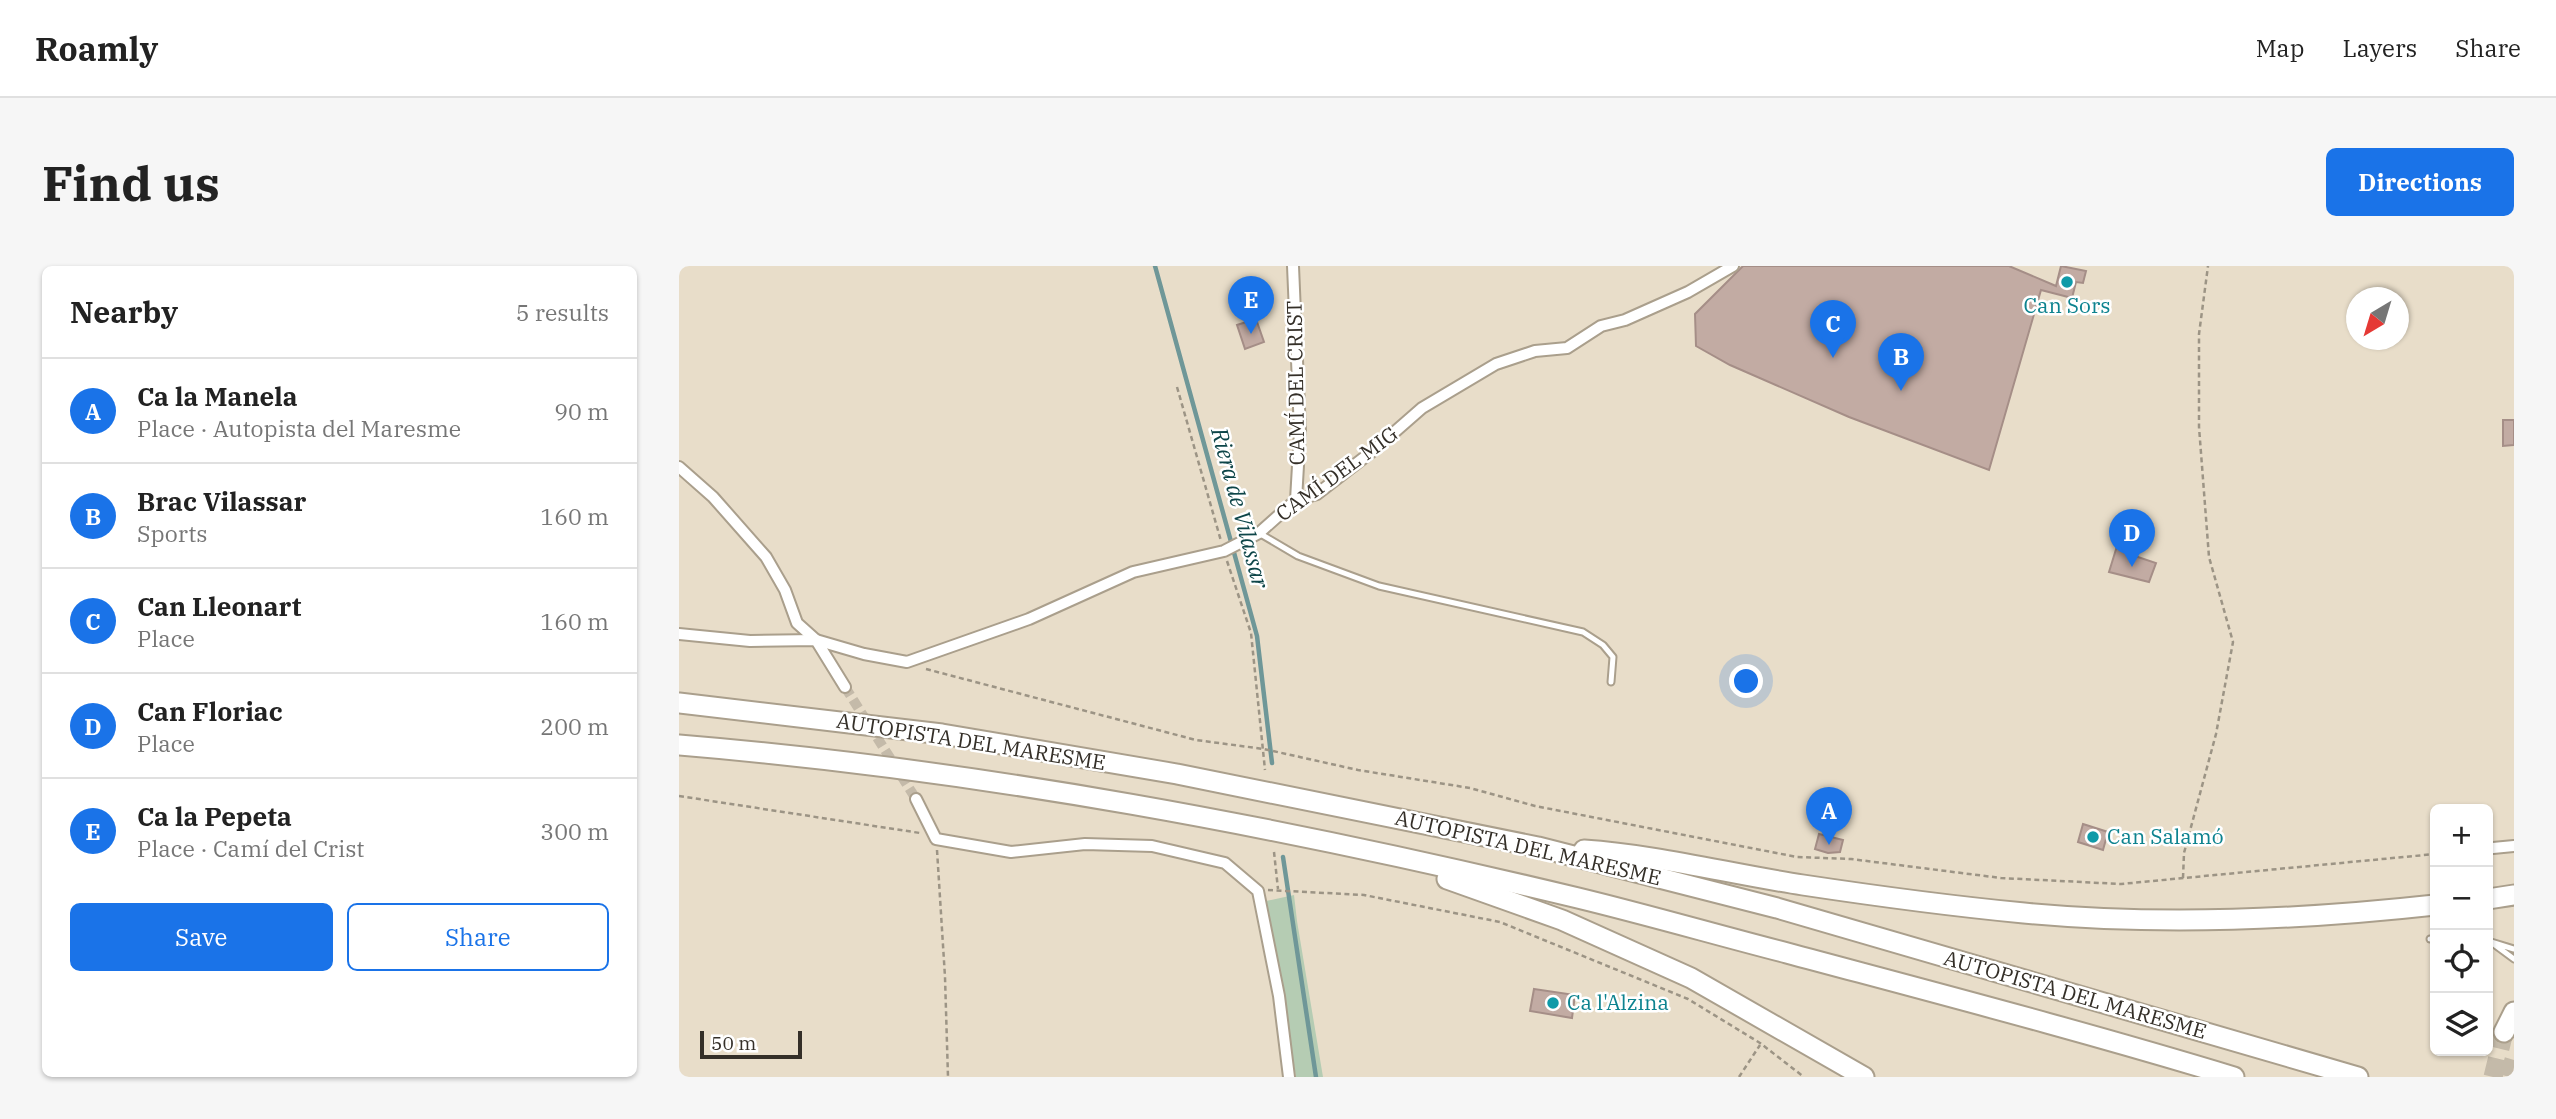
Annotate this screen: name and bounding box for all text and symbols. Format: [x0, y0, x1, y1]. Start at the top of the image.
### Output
text: Roamly [35, 27, 158, 70]
text: Map [2256, 32, 2304, 64]
text: Layers [2342, 32, 2417, 64]
text: Share [2455, 32, 2521, 64]
button: Directions [2326, 148, 2514, 216]
text: Find us [42, 151, 220, 214]
marker: Can Sors [2059, 274, 2075, 290]
pin: E [1228, 276, 1274, 334]
north arrow [2346, 287, 2409, 350]
place label: Can Sors [2024, 291, 2110, 319]
text: Nearby [70, 292, 178, 331]
text: 5 results [516, 297, 609, 327]
street label: CAMÍ DEL CRIST [1280, 300, 1310, 466]
pin: C [1810, 300, 1856, 358]
pin: B [1878, 333, 1924, 391]
text: Ca la Manela [137, 379, 298, 413]
text: A [85, 396, 101, 426]
text: 90 m [554, 396, 609, 426]
text: Place · Autopista del Maresme [137, 413, 461, 443]
street label: CAMÍ DEL MIG [1270, 419, 1403, 527]
water label: Riera de Vilassar [1205, 423, 1277, 592]
text: Brac Vilassar [137, 484, 306, 518]
text: B [85, 501, 101, 531]
text: 160 m [540, 501, 609, 531]
pin: D [2109, 509, 2155, 567]
text: Sports [137, 518, 207, 548]
text: Can Lleonart [137, 589, 302, 623]
text: C [85, 606, 101, 636]
text: 160 m [540, 606, 609, 636]
text: Place [137, 623, 195, 653]
your location [1729, 664, 1763, 698]
text: Can Floriac [137, 694, 283, 728]
street label: AUTOPISTA DEL MARESME [835, 706, 1108, 776]
text: D [84, 711, 102, 741]
text: 200 m [540, 711, 609, 741]
text: Place [137, 728, 195, 758]
pin: A [1806, 787, 1852, 845]
text: Ca la Pepeta [137, 799, 292, 833]
street label: AUTOPISTA DEL MARESME [1392, 803, 1664, 891]
map controls [2430, 804, 2493, 1056]
button: + [2430, 804, 2493, 867]
text: E [85, 816, 101, 846]
text: 300 m [540, 816, 609, 846]
place label: Can Salamó [2107, 822, 2224, 850]
marker: Can Salamó [2085, 829, 2101, 845]
text: Place · Camí del Crist [137, 833, 364, 863]
button: − [2430, 867, 2493, 930]
button: Save [70, 903, 333, 971]
button: Share [347, 903, 609, 971]
button: locate [2430, 930, 2493, 993]
street label: AUTOPISTA DEL MARESME [1941, 943, 2210, 1045]
place label: Ca l'Alzina [1567, 988, 1669, 1016]
button: layers [2430, 993, 2493, 1056]
marker: Ca l'Alzina [1545, 995, 1561, 1011]
scale bar [700, 1028, 801, 1060]
text: 50 m [711, 1031, 756, 1055]

